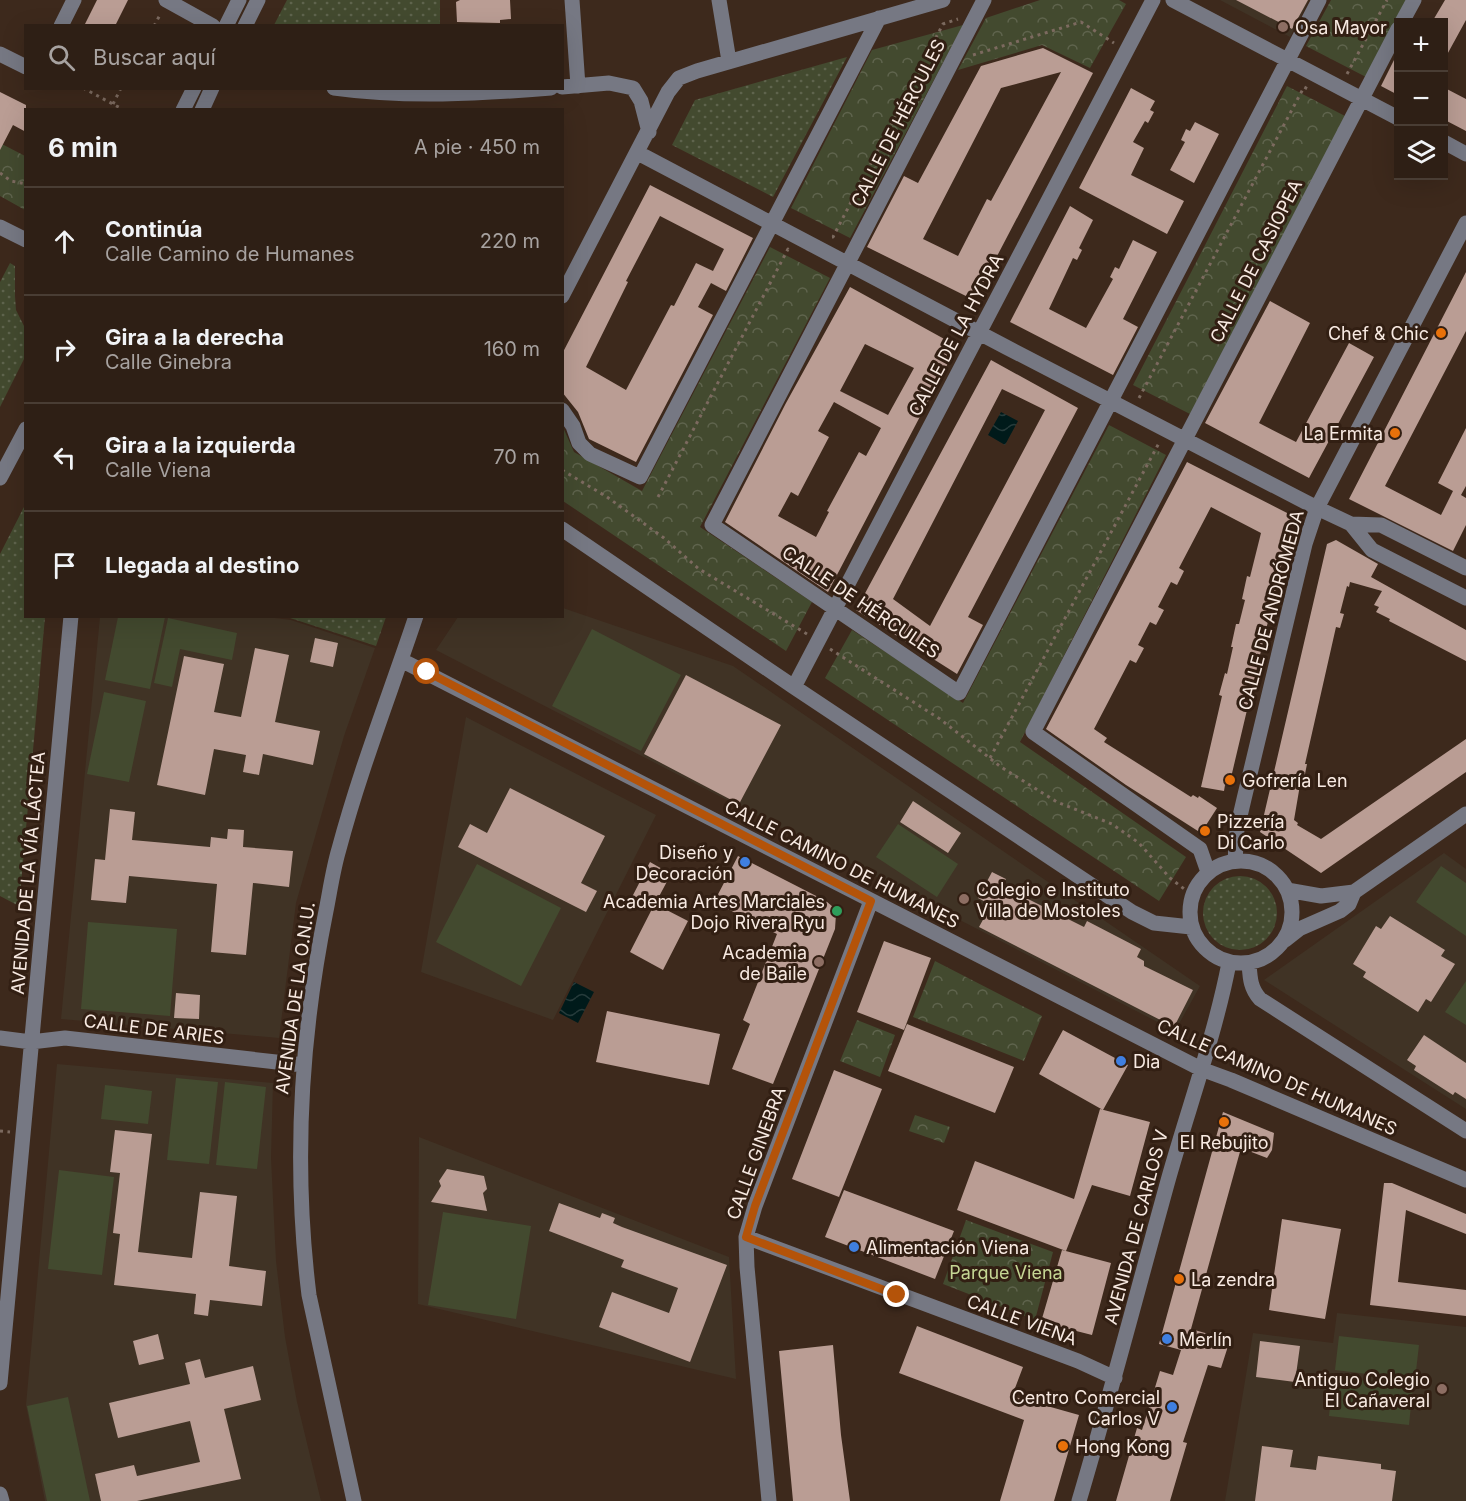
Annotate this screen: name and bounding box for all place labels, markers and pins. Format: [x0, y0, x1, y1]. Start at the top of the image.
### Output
place label: Osa Mayor [1295, 17, 1387, 38]
marker: Osa Mayor [1276, 20, 1290, 34]
place label: Chef & Chic [1328, 323, 1429, 344]
marker: Chef & Chic [1434, 326, 1448, 340]
place label: La Ermita [1304, 423, 1383, 444]
marker: La Ermita [1388, 426, 1402, 440]
place label: Gofrería Len [1242, 770, 1348, 791]
marker: Gofrería Len [1223, 773, 1237, 787]
place label: Pizzería Di Carlo [1217, 811, 1285, 853]
marker: Pizzería Di Carlo [1198, 824, 1212, 838]
place label: Diseño y Decoración [635, 842, 733, 884]
marker: Diseño y Decoración [738, 855, 752, 869]
place label: Colegio e Instituto Villa de Mostoles [976, 879, 1130, 921]
place label: Academia Artes Marciales Dojo Rivera Ryu [603, 891, 825, 933]
marker: Colegio e Instituto Villa de Mostoles [957, 892, 971, 906]
marker: Academia Artes Marciales Dojo Rivera Ryu [830, 904, 844, 918]
place label: Academia de Baile [722, 942, 807, 984]
marker: Academia de Baile [812, 955, 826, 969]
place label: Dia [1133, 1051, 1160, 1072]
marker: Dia [1114, 1054, 1128, 1068]
marker: El Rebujito [1217, 1115, 1231, 1129]
place label: El Rebujito [1180, 1132, 1268, 1153]
place label: Alimentación Viena [866, 1237, 1029, 1258]
marker: Alimentación Viena [847, 1240, 861, 1254]
place label: La zendra [1191, 1269, 1275, 1290]
marker: La zendra [1172, 1272, 1186, 1286]
place label: Merlín [1179, 1329, 1232, 1350]
marker: Merlín [1160, 1332, 1174, 1346]
place label: Antiguo Colegio El Cañaveral [1294, 1369, 1430, 1411]
marker: Antiguo Colegio El Cañaveral [1435, 1382, 1449, 1396]
place label: Centro Comercial Carlos V [1012, 1387, 1160, 1429]
marker: Centro Comercial Carlos V [1165, 1400, 1179, 1414]
place label: Hong Kong [1075, 1436, 1170, 1457]
marker: Hong Kong [1056, 1439, 1070, 1453]

